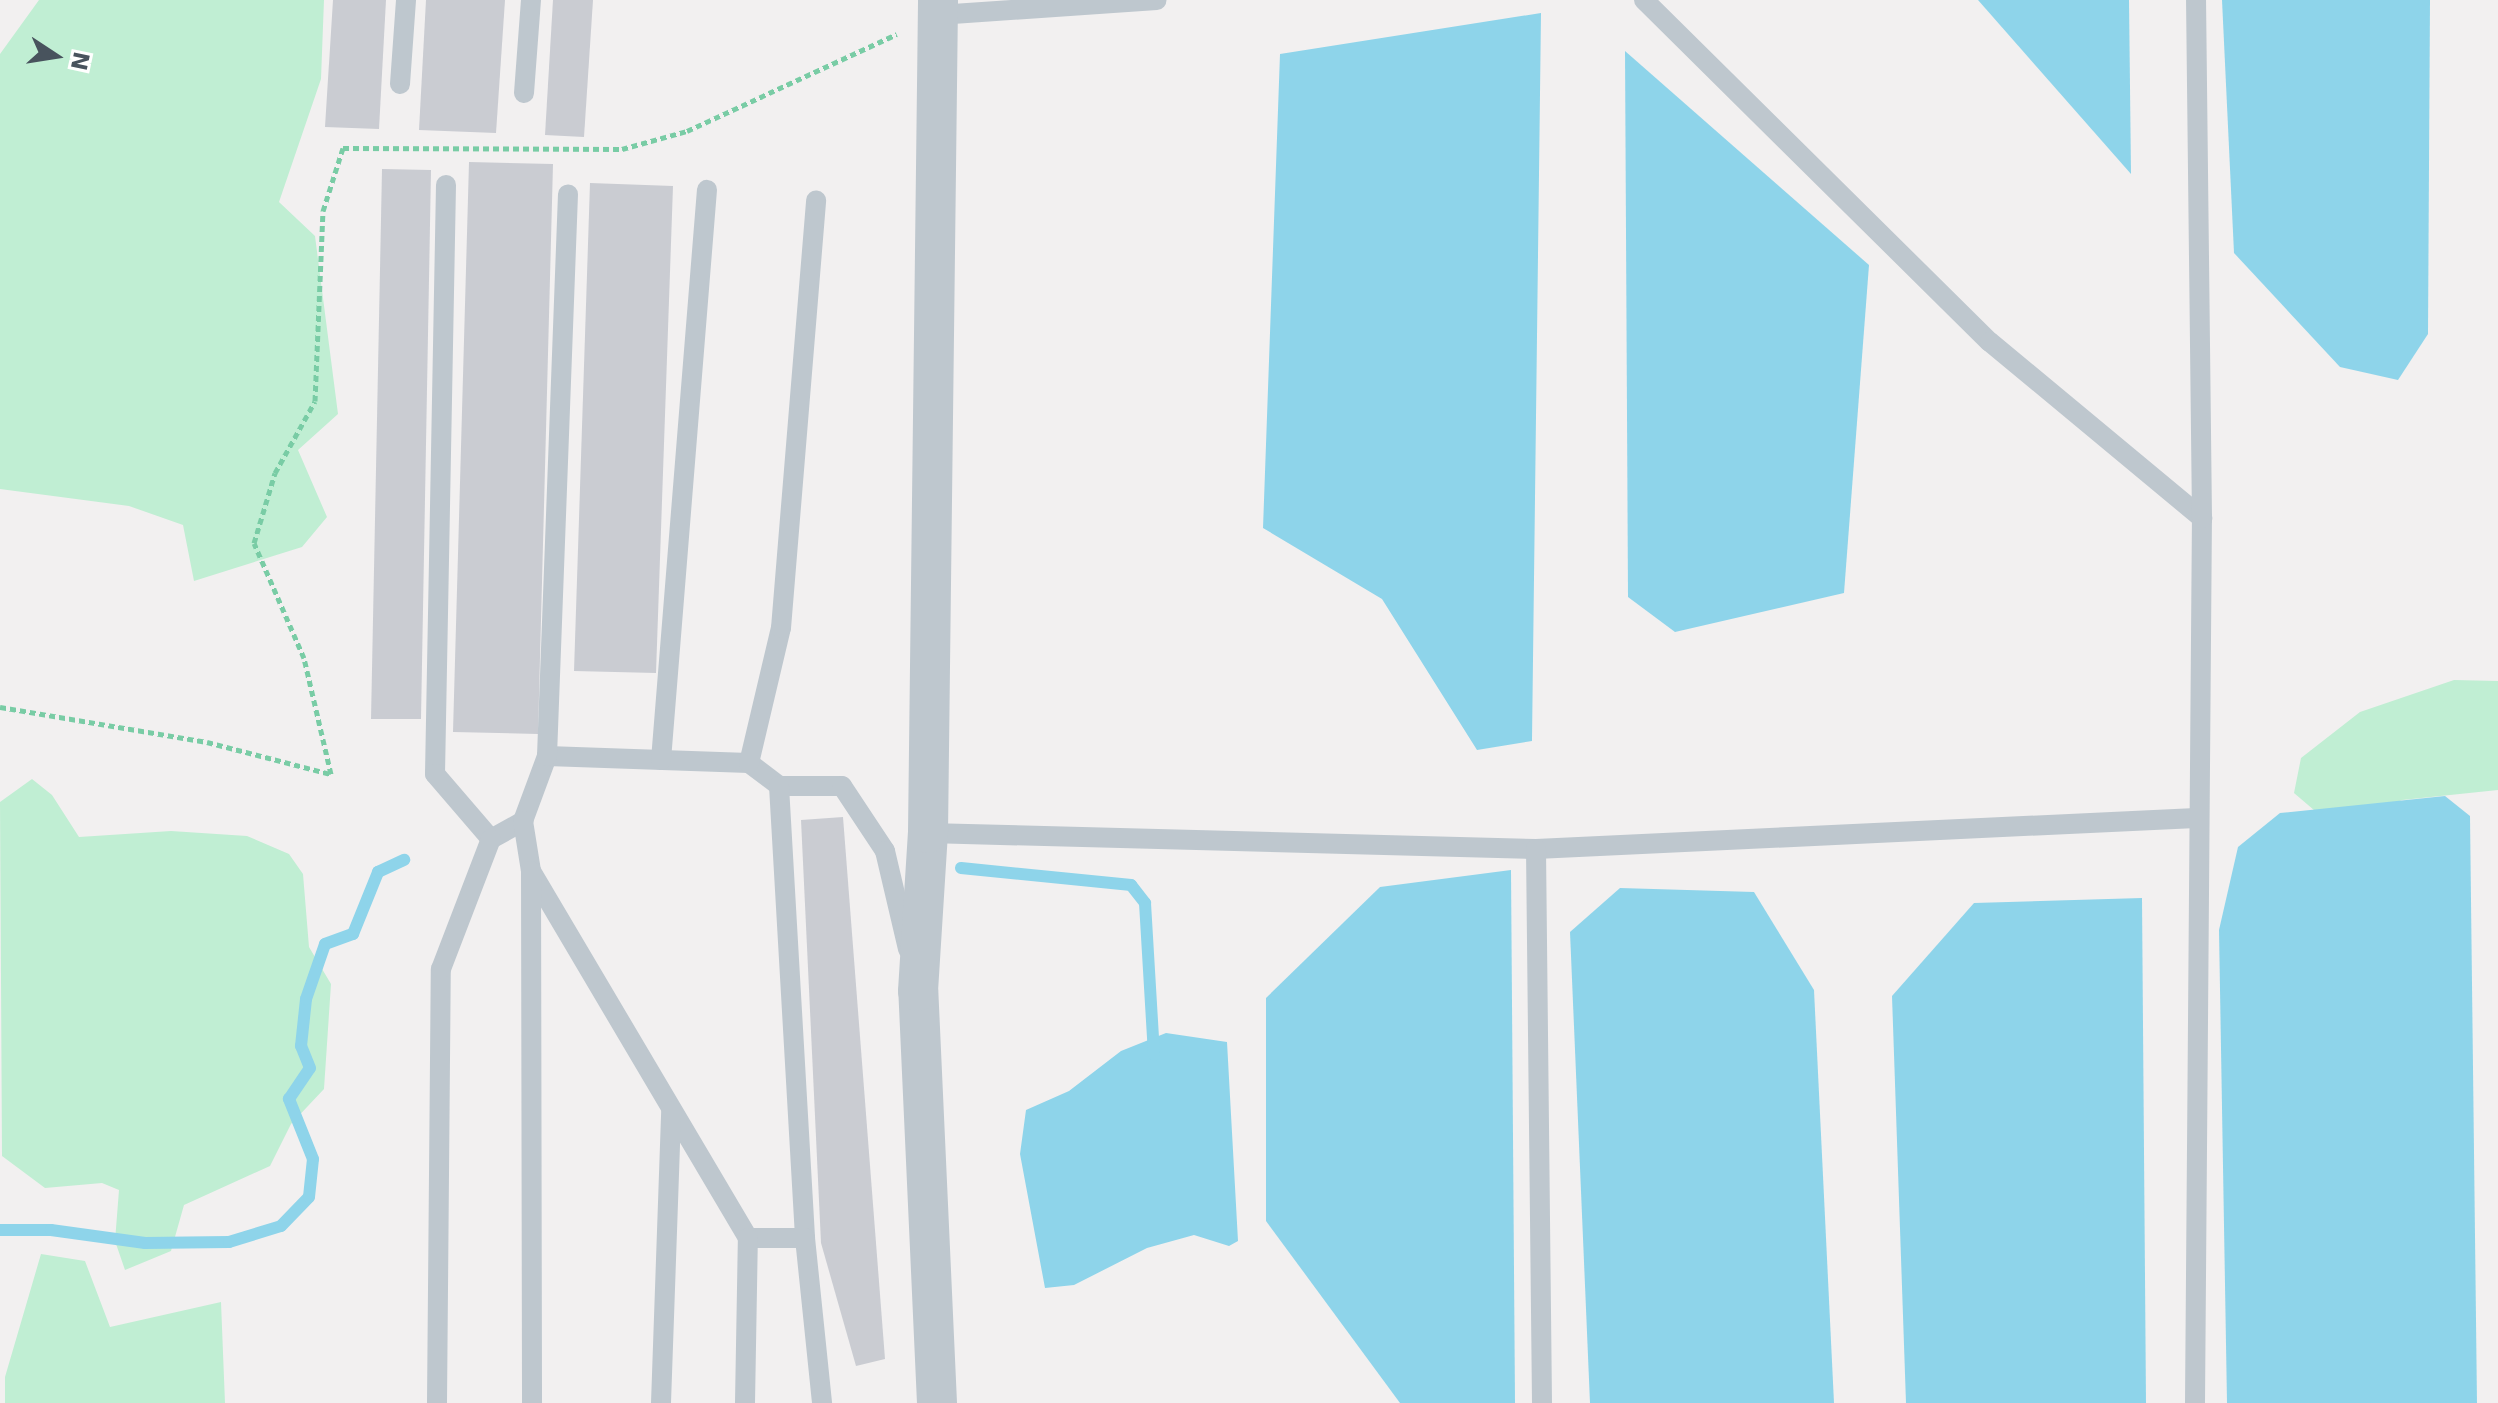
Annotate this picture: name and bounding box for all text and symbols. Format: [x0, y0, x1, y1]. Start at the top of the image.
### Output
north arrow [16, 16, 96, 96]
text: N [66, 49, 94, 73]

